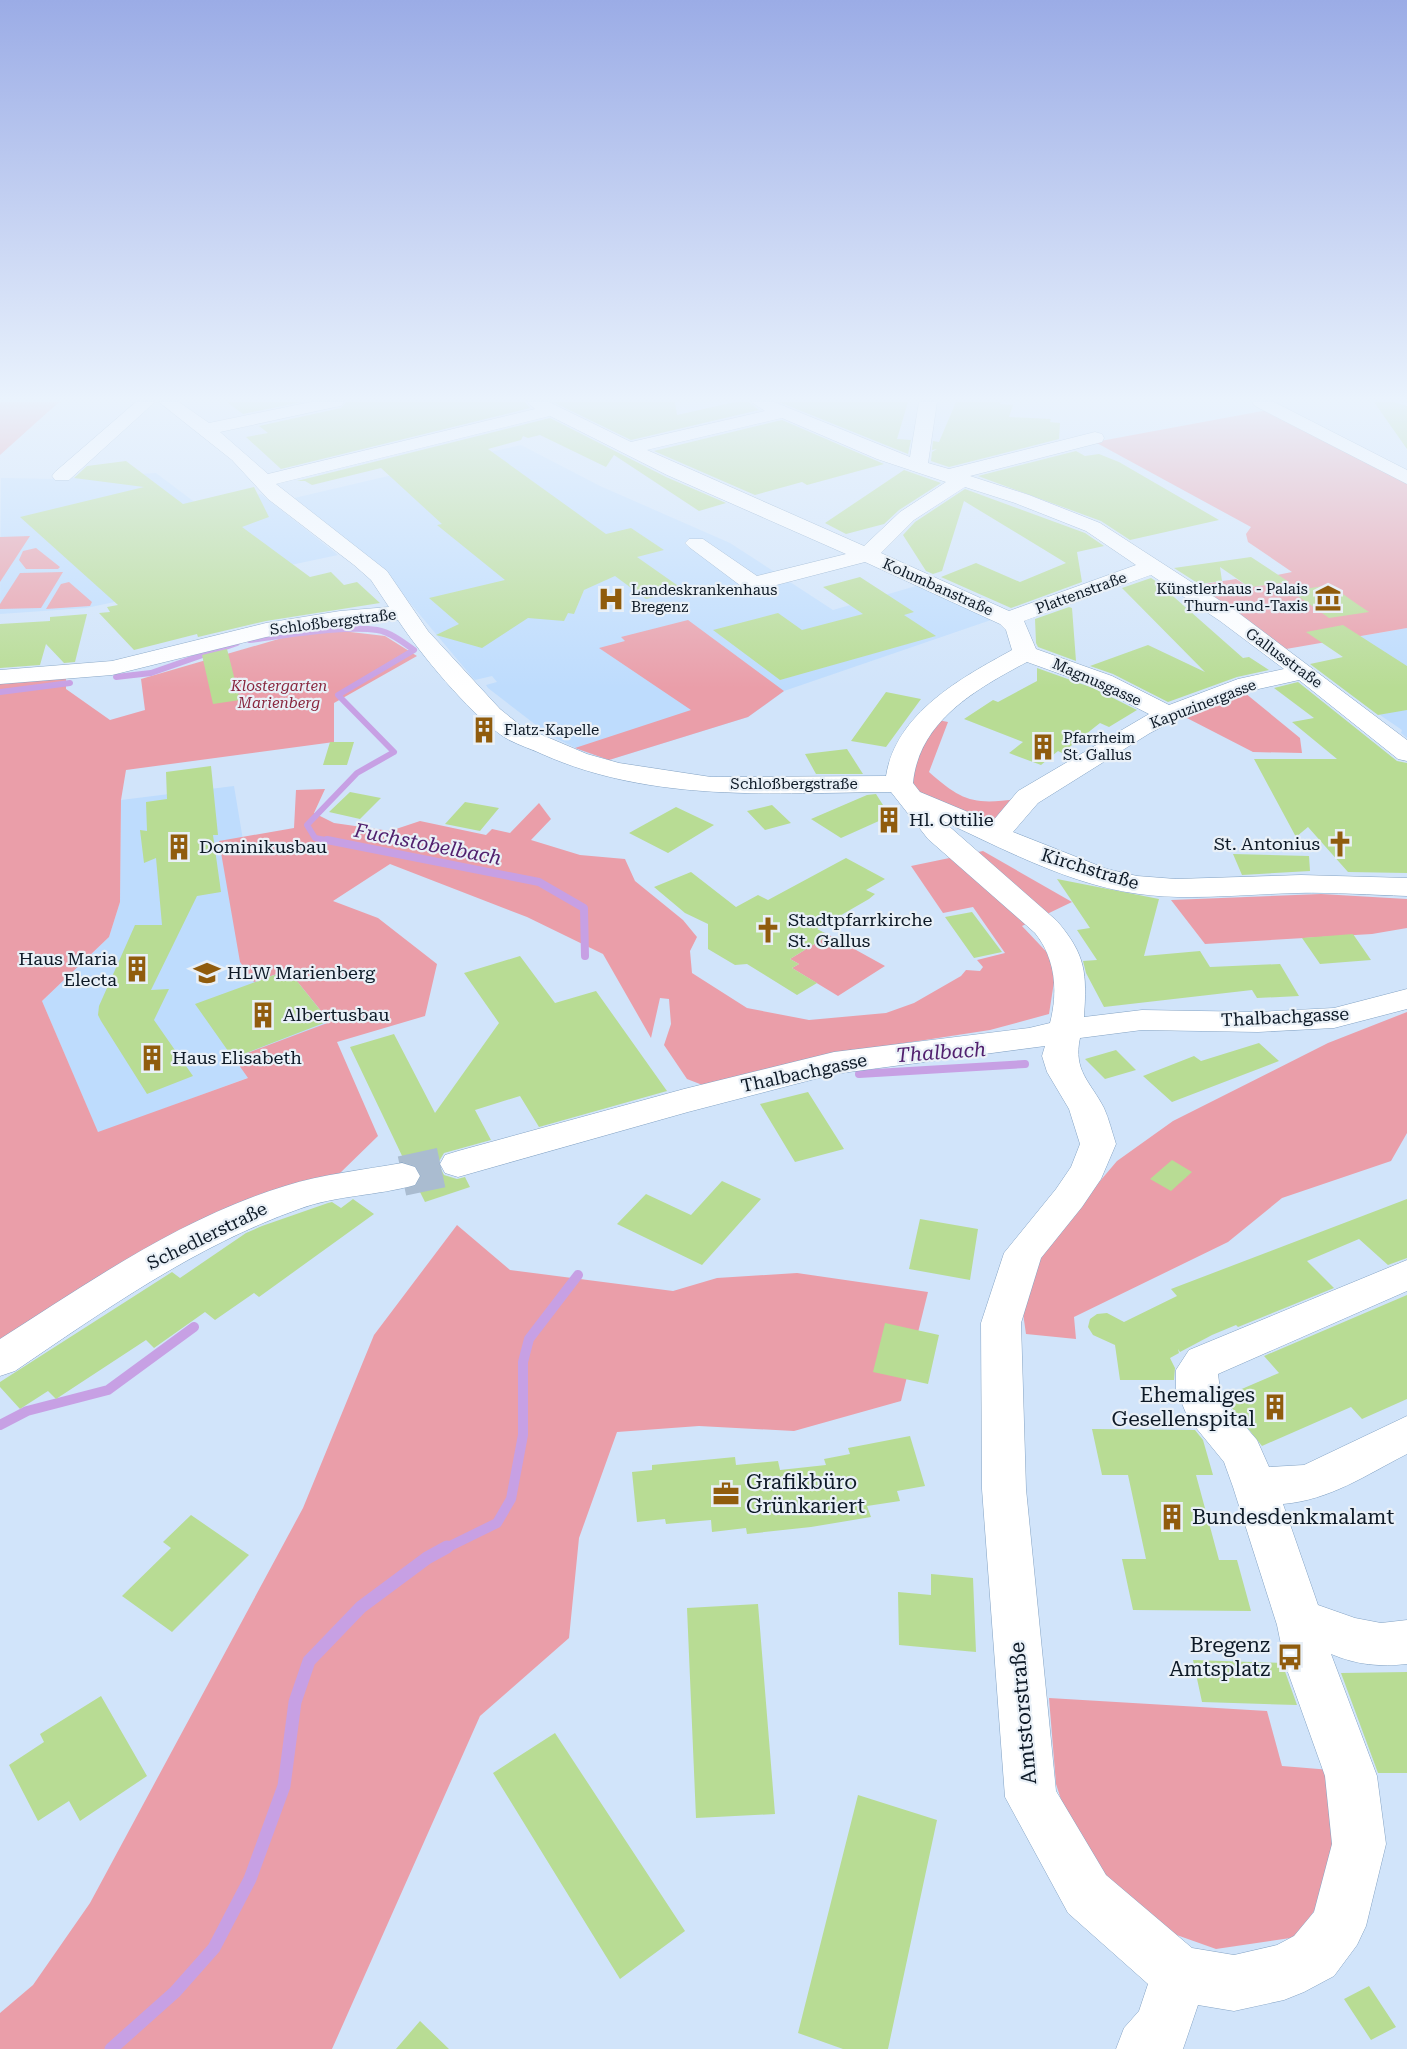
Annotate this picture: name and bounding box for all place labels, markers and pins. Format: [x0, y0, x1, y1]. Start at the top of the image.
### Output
place label: Künstlerhaus - Palais Thurn-und-Taxis [1156, 580, 1308, 615]
place label: Landeskrankenhaus Bregenz [631, 581, 777, 616]
museum icon: Künstlerhaus - Palais Thurn-und-Taxis [1313, 583, 1343, 613]
hospital icon: Landeskrankenhaus Bregenz [596, 584, 626, 614]
building icon: Flatz-Kapelle [469, 715, 499, 745]
place label: Flatz-Kapelle [504, 721, 599, 739]
place label: Pfarrheim St. Gallus [1063, 729, 1136, 764]
building icon: Pfarrheim St. Gallus [1028, 732, 1058, 762]
building icon: Hl. Ottilie [874, 805, 904, 835]
place label: Hl. Ottilie [909, 809, 994, 830]
church icon: St. Antonius [1325, 829, 1355, 859]
building icon: Dominikusbau [164, 832, 194, 862]
place label: St. Antonius [1214, 833, 1320, 854]
place label: Dominikusbau [199, 836, 327, 857]
place label: Stadtpfarrkirche St. Gallus [788, 909, 933, 951]
church icon: Stadtpfarrkirche St. Gallus [753, 915, 783, 945]
place label: Haus Maria Electa [19, 948, 117, 990]
building icon: Haus Maria Electa [122, 954, 152, 984]
school or university icon: HLW Marienberg [192, 958, 222, 988]
place label: HLW Marienberg [227, 962, 376, 983]
building icon: Albertusbau [248, 1000, 278, 1030]
place label: Albertusbau [283, 1004, 389, 1025]
building icon: Haus Elisabeth [137, 1043, 167, 1073]
place label: Haus Elisabeth [172, 1047, 302, 1068]
place label: Ehemaliges Gesellenspital [1112, 1383, 1256, 1431]
building icon: Ehemaliges Gesellenspital [1260, 1392, 1290, 1422]
place label: Grafikbüro Grünkariert [746, 1470, 865, 1518]
office icon: Grafikbüro Grünkariert [711, 1479, 741, 1509]
building icon: Bundesdenkmalamt [1157, 1502, 1187, 1532]
place label: Bundesdenkmalamt [1192, 1505, 1394, 1529]
place label: Bregenz Amtsplatz [1169, 1633, 1270, 1681]
bus stop icon: Bregenz Amtsplatz [1275, 1642, 1305, 1672]

